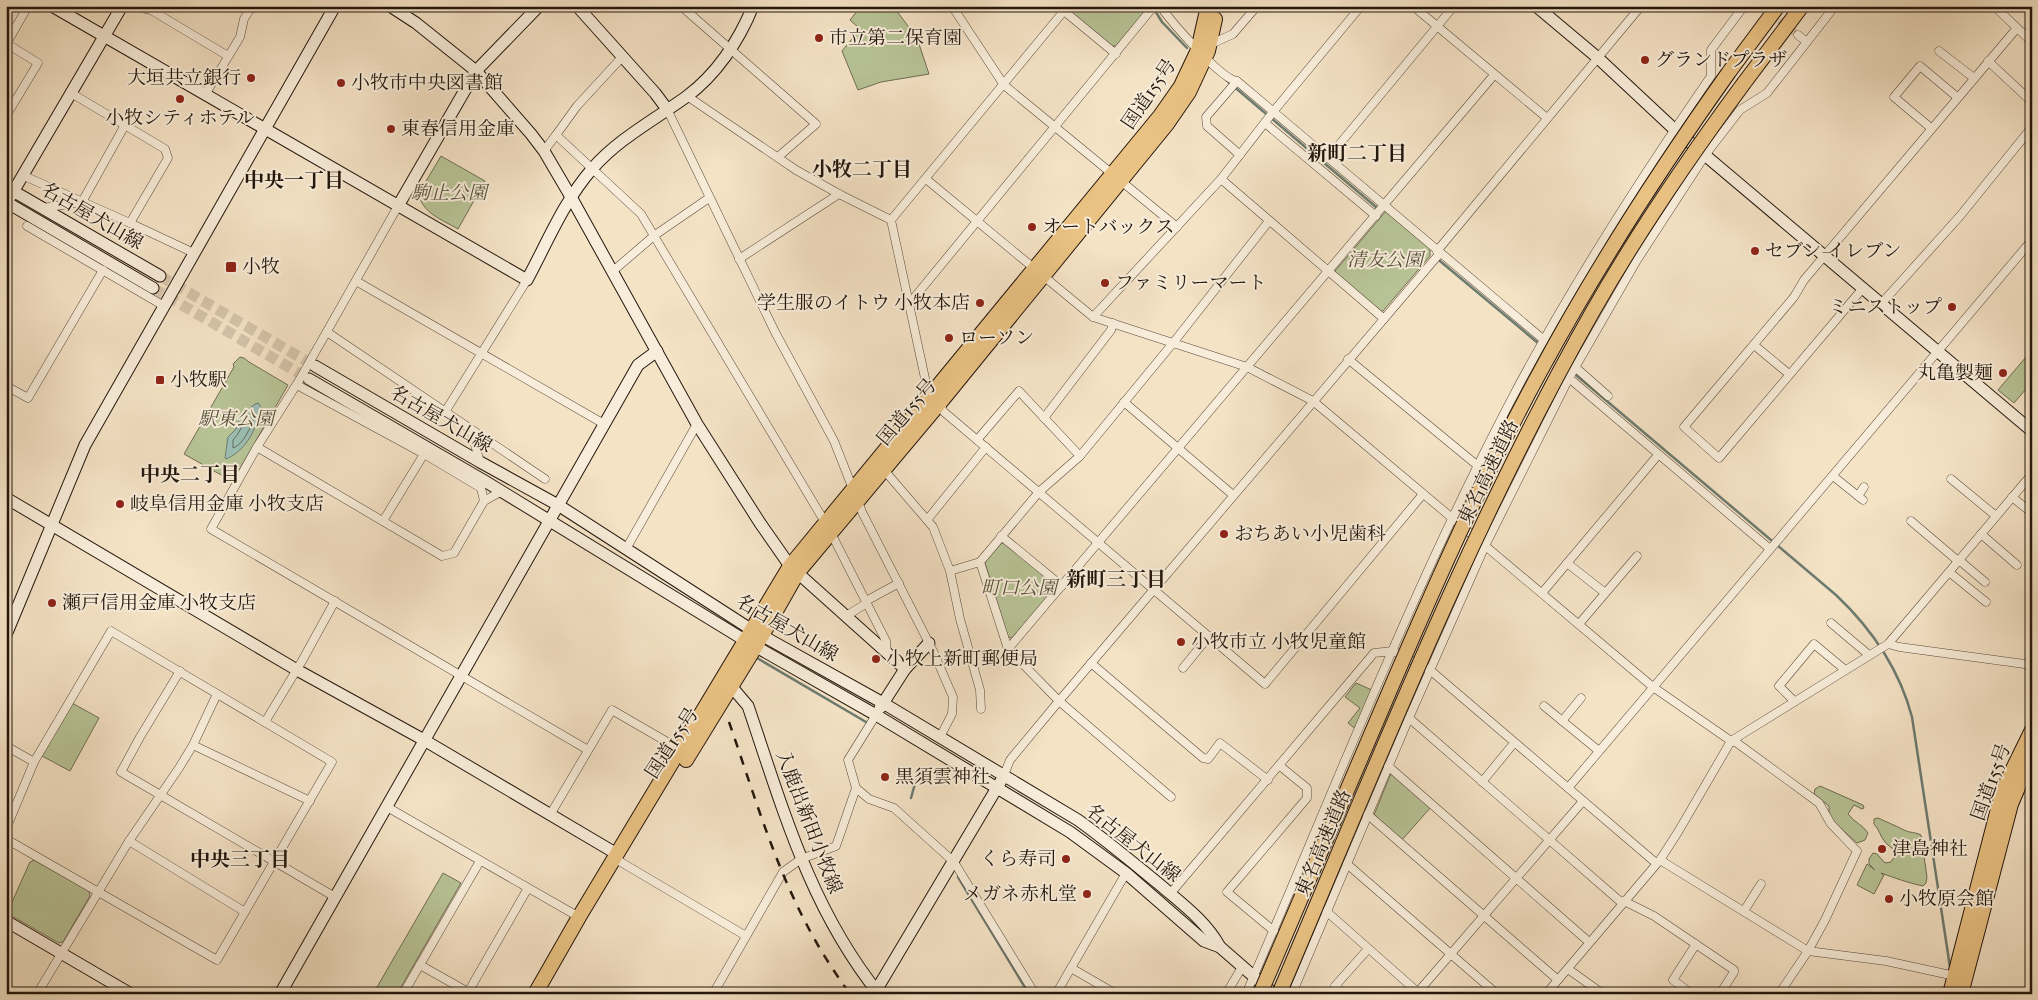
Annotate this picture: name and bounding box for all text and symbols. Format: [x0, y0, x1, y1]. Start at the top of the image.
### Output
place label: 市立第二保育園 [829, 27, 962, 49]
marker: 市立第二保育園 [813, 32, 825, 44]
place label: グランドプラザ [1655, 49, 1787, 71]
marker: グランドプラザ [1639, 54, 1651, 66]
street label: 国道155号 [1117, 55, 1181, 133]
place label: 大垣共立銀行 [127, 67, 241, 89]
marker: 大垣共立銀行 [245, 72, 257, 84]
place label: 小牧市中央図書館 [351, 72, 503, 94]
marker: 小牧市中央図書館 [335, 77, 347, 89]
marker: 小牧シティホテル [174, 93, 186, 105]
place label: 小牧シティホテル [105, 107, 255, 129]
place label: 東春信用金庫 [401, 118, 515, 140]
marker: 東春信用金庫 [385, 123, 397, 135]
district label: 新町二丁目 [1307, 142, 1407, 165]
district label: 小牧二丁目 [812, 158, 912, 181]
district label: 中央一丁目 [244, 169, 344, 192]
street label: 名古屋犬山線 [37, 178, 147, 254]
park label: 駒止公園 [411, 182, 490, 204]
place label: オートバックス [1042, 216, 1174, 238]
marker: オートバックス [1026, 221, 1038, 233]
place label: セブン-イレブン [1765, 240, 1901, 262]
marker: セブン-イレブン [1749, 245, 1761, 257]
park label: 清友公園 [1347, 249, 1426, 271]
place label: 小牧 [242, 256, 280, 278]
marker: 小牧 [224, 260, 238, 274]
place label: ファミリーマート [1115, 272, 1267, 294]
marker: ファミリーマート [1099, 277, 1111, 289]
place label: 学生服のイトウ 小牧本店 [757, 292, 970, 314]
place label: ミニストップ [1829, 296, 1942, 318]
marker: 学生服のイトウ 小牧本店 [974, 297, 986, 309]
marker: ミニストップ [1946, 301, 1958, 313]
place label: ローソン [959, 327, 1034, 349]
marker: ローソン [943, 332, 955, 344]
place label: 丸亀製麺 [1917, 362, 1993, 384]
marker: 丸亀製麺 [1997, 367, 2009, 379]
place label: 小牧駅 [170, 369, 227, 391]
marker: 小牧駅 [154, 374, 166, 386]
street label: 国道155号 [873, 374, 941, 450]
street label: 名古屋犬山線 [386, 381, 496, 457]
park label: 駅東公園 [198, 408, 277, 430]
street label: 東名高速道路 [1453, 416, 1523, 528]
district label: 中央二丁目 [140, 463, 240, 486]
place label: 岐阜信用金庫 小牧支店 [130, 493, 324, 515]
marker: 岐阜信用金庫 小牧支店 [114, 498, 126, 510]
place label: おちあい小児歯科 [1234, 523, 1386, 545]
marker: おちあい小児歯科 [1218, 528, 1230, 540]
district label: 新町三丁目 [1066, 568, 1166, 591]
park label: 町口公園 [981, 577, 1060, 599]
street label: 名古屋犬山線 [732, 590, 842, 666]
place label: 瀬戸信用金庫 小牧支店 [62, 592, 256, 614]
marker: 瀬戸信用金庫 小牧支店 [46, 597, 58, 609]
place label: 小牧市立 小牧児童館 [1191, 631, 1366, 653]
marker: 小牧市立 小牧児童館 [1175, 636, 1187, 648]
place label: 小牧上新町郵便局 [886, 648, 1038, 670]
marker: 小牧上新町郵便局 [870, 653, 882, 665]
street label: 国道155号 [641, 703, 703, 783]
street label: 国道155号 [1967, 741, 2015, 823]
street label: 入鹿出新田小牧線 [771, 747, 847, 897]
place label: 黒須雲神社 [895, 766, 990, 788]
marker: 黒須雲神社 [879, 771, 891, 783]
street label: 東名高速道路 [1291, 786, 1355, 900]
street label: 名古屋犬山線 [1081, 799, 1185, 887]
place label: 津島神社 [1892, 838, 1968, 860]
marker: 津島神社 [1876, 843, 1888, 855]
district label: 中央三丁目 [190, 848, 290, 871]
place label: くら寿司 [980, 848, 1056, 870]
marker: くら寿司 [1060, 853, 1072, 865]
place label: メガネ赤札堂 [963, 883, 1077, 905]
marker: メガネ赤札堂 [1081, 888, 1093, 900]
place label: 小牧原会館 [1899, 888, 1994, 910]
marker: 小牧原会館 [1883, 893, 1895, 905]

